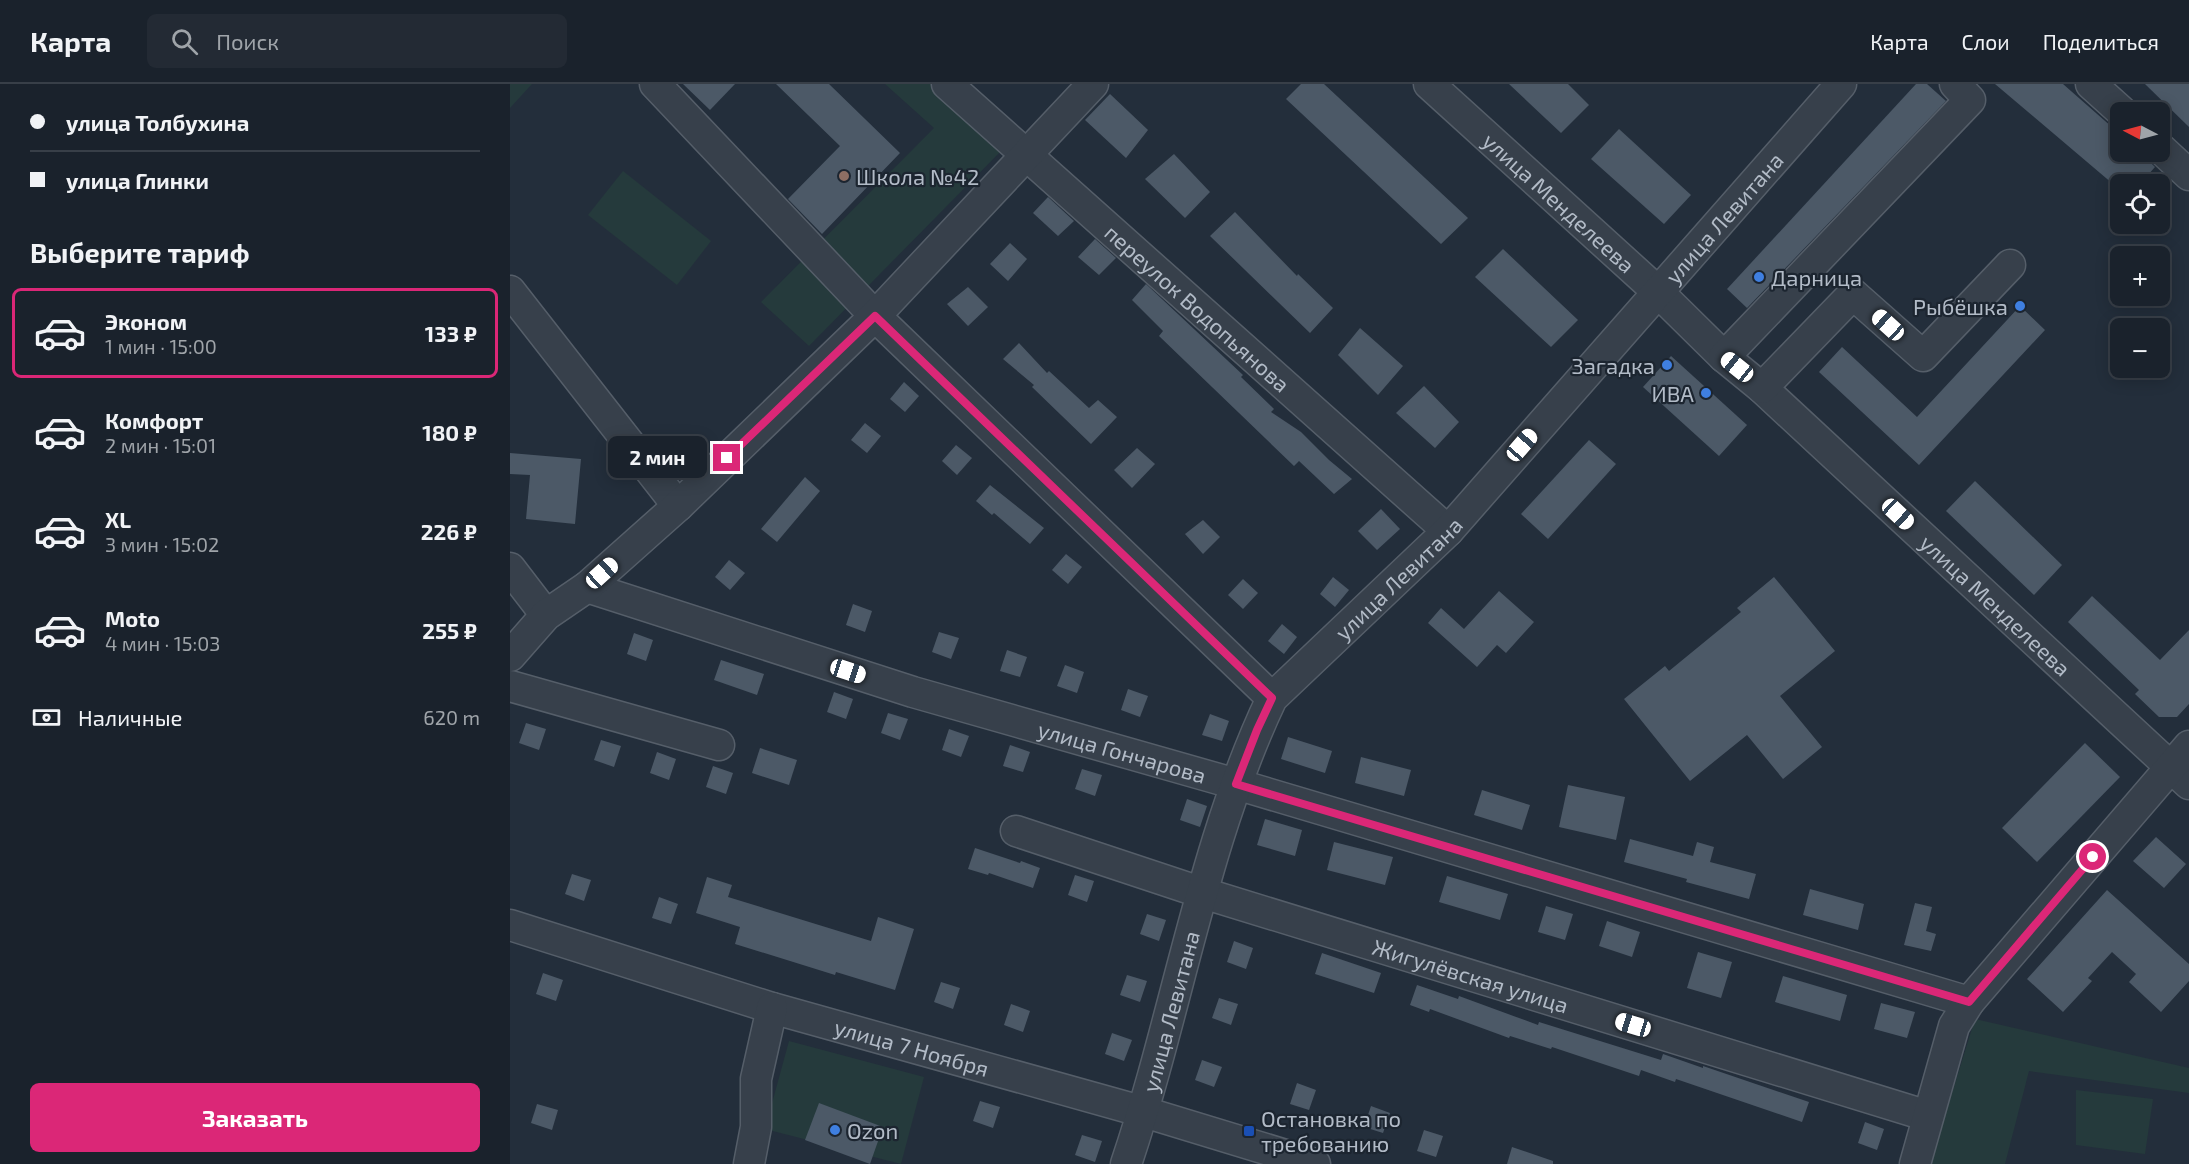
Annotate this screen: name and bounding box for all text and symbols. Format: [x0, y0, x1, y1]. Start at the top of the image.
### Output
search box [147, 14, 567, 68]
text: Карта [30, 24, 111, 58]
icon: search [168, 25, 201, 58]
text: Поиск [216, 28, 279, 54]
text: Карта [1870, 29, 1929, 54]
text: Слои [1962, 29, 2010, 54]
text: Поделиться [2043, 29, 2159, 54]
north arrow [2110, 102, 2170, 162]
map controls [2110, 102, 2170, 378]
text: улица Толбухина [66, 109, 249, 135]
street label: улица Менделеева [1477, 127, 1640, 278]
street label: улица Левитана [1659, 147, 1788, 289]
place label: Школа №42 [856, 163, 979, 189]
text: улица Глинки [66, 167, 209, 193]
marker: Школа №42 [837, 169, 851, 183]
button: locate [2110, 174, 2170, 234]
street label: переулок Водопьянова [1100, 218, 1295, 397]
text: Выберите тариф [30, 236, 250, 268]
button: + [2110, 246, 2170, 306]
place label: Дарница [1771, 264, 1862, 290]
marker: Дарница [1752, 270, 1766, 284]
place label: Рыбёшка [1913, 293, 2008, 319]
marker: Рыбёшка [2013, 299, 2027, 313]
icon: car [33, 306, 87, 360]
car [1869, 306, 1907, 344]
text: Эконом [105, 308, 187, 334]
button: − [2110, 318, 2170, 378]
text: 133 ₽ [425, 320, 477, 346]
text: 1 мин · 15:00 [105, 334, 217, 358]
car [1717, 349, 1757, 385]
place label: Загадка [1572, 352, 1655, 378]
marker: Загадка [1660, 358, 1674, 372]
place label: ИВА [1651, 380, 1694, 406]
marker: ИВА [1699, 386, 1713, 400]
icon: car [33, 405, 87, 459]
text: Комфорт [105, 407, 203, 433]
text: 180 ₽ [422, 419, 477, 445]
car [1503, 426, 1541, 464]
text: 2 мин · 15:01 [105, 433, 216, 457]
callout: 2 мин [607, 437, 706, 479]
route end [713, 444, 740, 471]
text: 2 мин [630, 445, 685, 469]
car [1879, 495, 1917, 533]
icon: car [33, 504, 87, 558]
text: XL [105, 506, 131, 532]
street label: улица Левитана [1329, 512, 1467, 645]
text: 226 ₽ [421, 518, 477, 544]
street label: улица Менделеева [1915, 529, 2076, 681]
text: 3 мин · 15:02 [105, 532, 219, 556]
car [583, 554, 621, 592]
icon: car [33, 603, 87, 657]
text: Moto [105, 605, 160, 631]
text: 255 ₽ [422, 617, 477, 643]
text: 4 мин · 15:03 [105, 631, 220, 655]
car [828, 657, 868, 685]
icon: cash [30, 701, 63, 734]
text: Наличные [78, 704, 182, 730]
text: 620 m [423, 705, 480, 729]
street label: улица Гончарова [1035, 715, 1209, 788]
route start [2079, 843, 2106, 870]
street label: улица Левитана [1136, 928, 1204, 1095]
street label: Жигулёвская улица [1369, 933, 1572, 1018]
car [1613, 1011, 1653, 1039]
street label: улица 7 Ноября [831, 1013, 992, 1081]
button: Заказать [30, 1083, 480, 1152]
place label: Остановка по требованию [1261, 1105, 1401, 1156]
place label: Ozon [847, 1117, 898, 1143]
marker: Ozon [828, 1123, 842, 1137]
marker: Остановка по требованию [1242, 1124, 1256, 1138]

